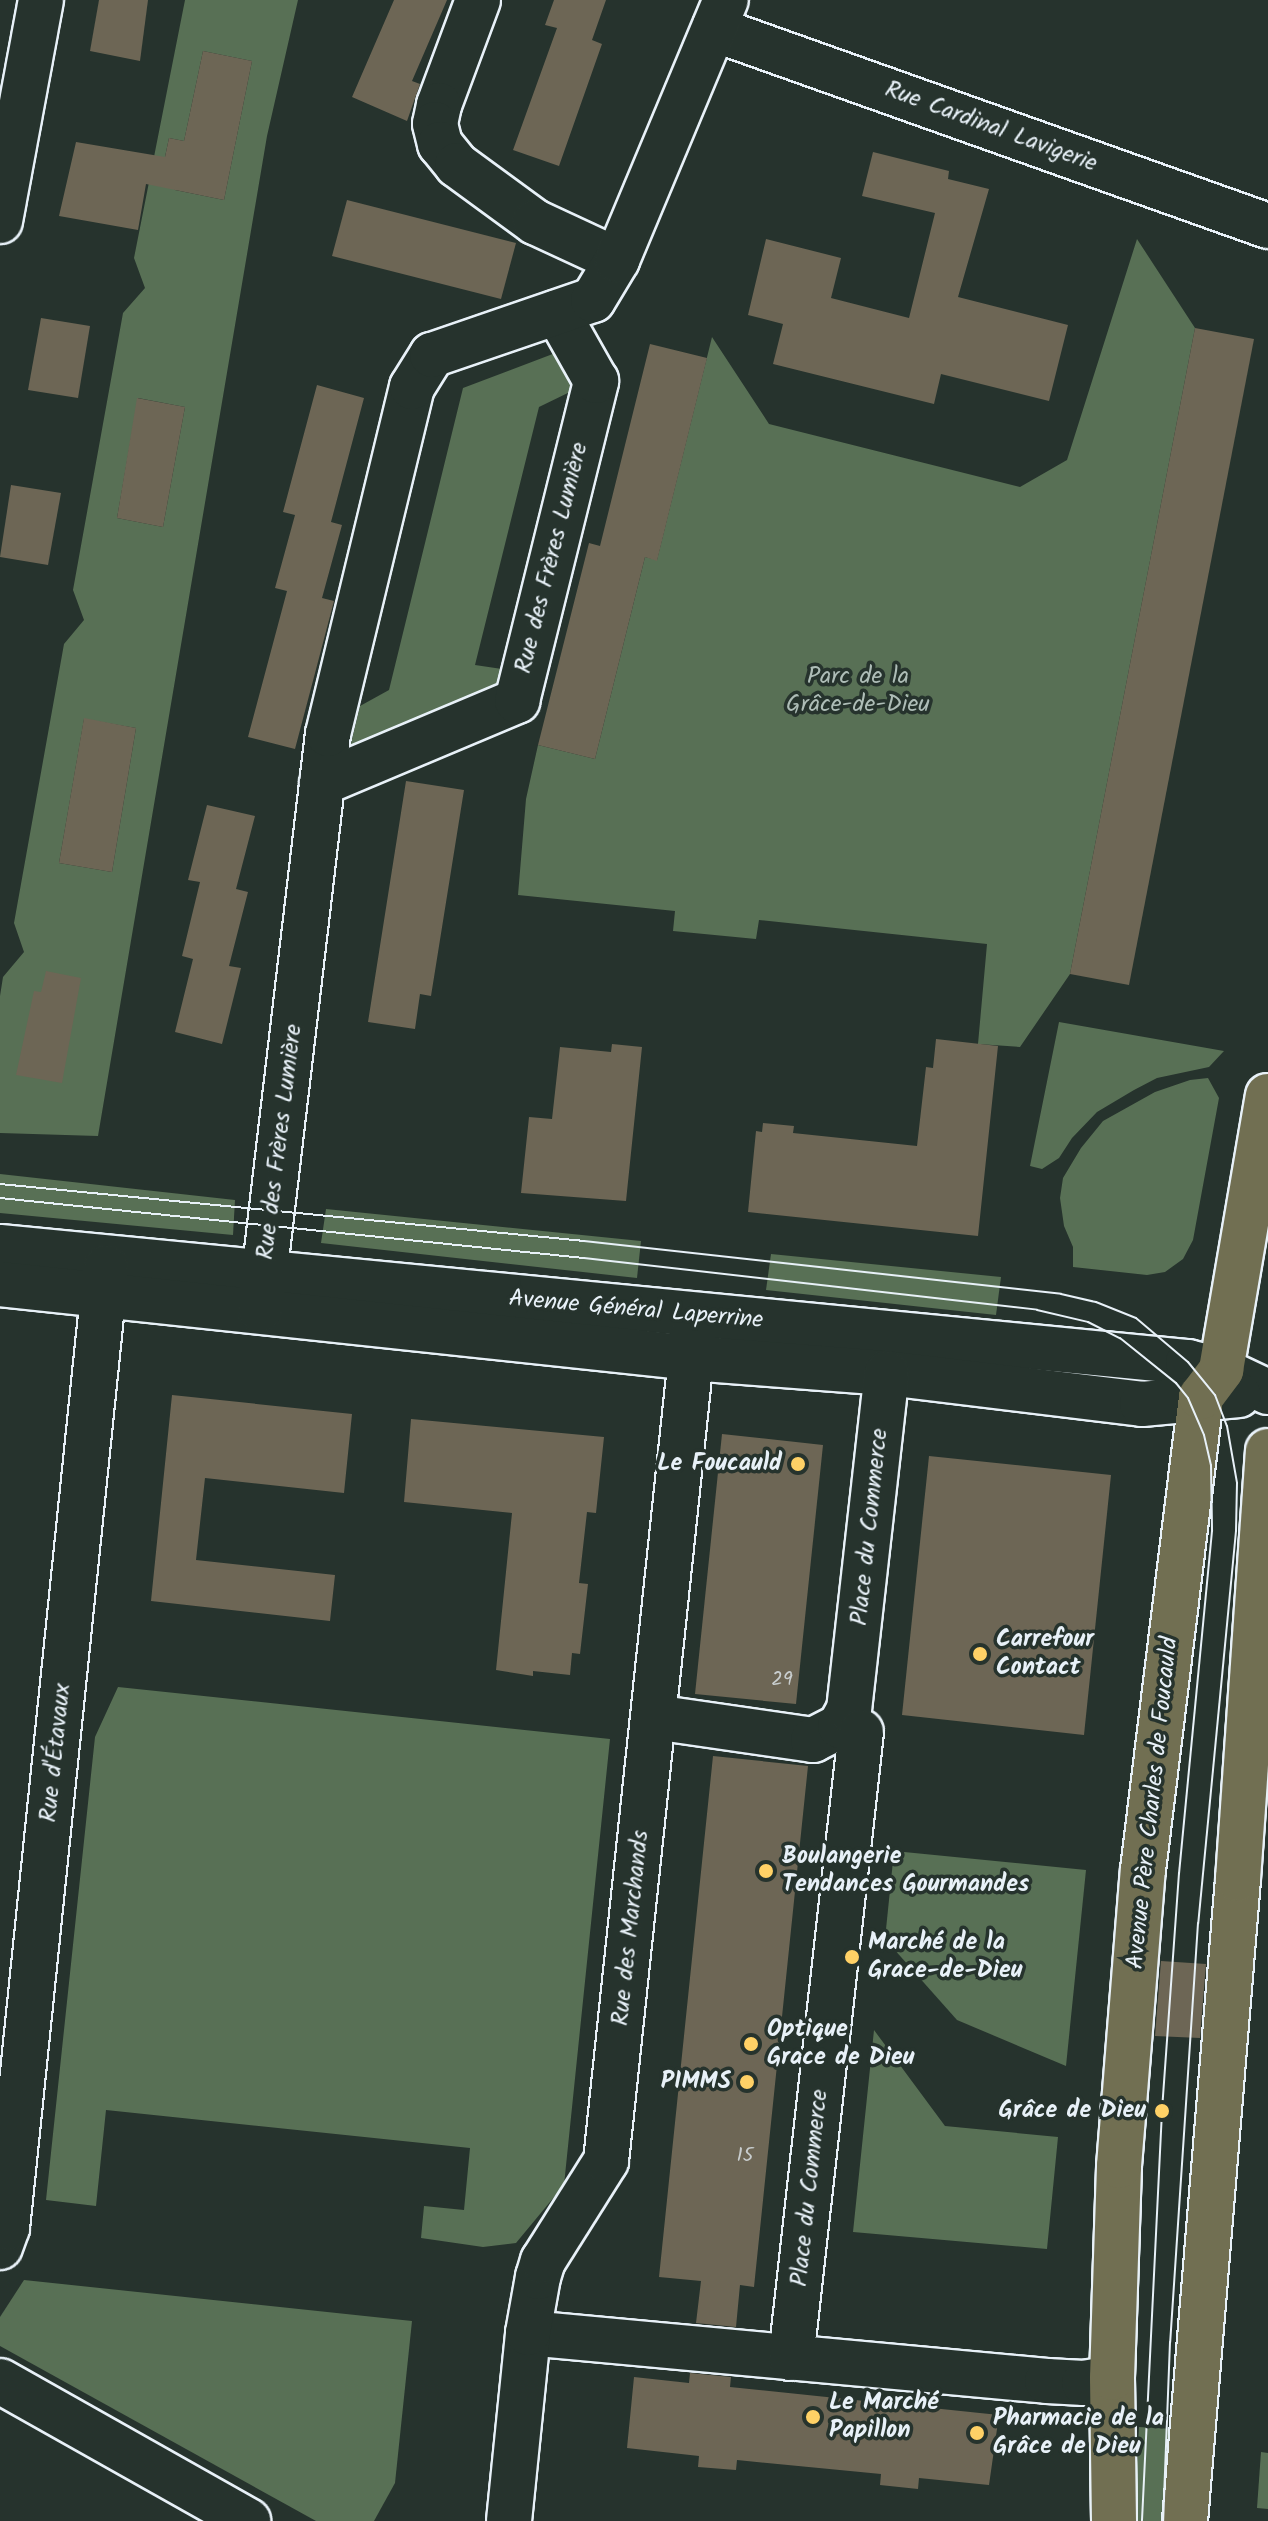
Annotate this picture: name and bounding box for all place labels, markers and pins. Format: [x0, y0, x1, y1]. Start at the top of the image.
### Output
place label: Le Foucauld [657, 1450, 782, 1478]
marker: Le Foucauld [789, 1455, 807, 1473]
place label: Carrefour Contact [996, 1626, 1094, 1682]
marker: Carrefour Contact [971, 1645, 989, 1663]
place label: Boulangerie Tendances Gourmandes [782, 1843, 1029, 1899]
marker: Boulangerie Tendances Gourmandes [757, 1862, 775, 1880]
place label: Marché de la Grace-de-Dieu [868, 1929, 1022, 1985]
marker: Marché de la Grace-de-Dieu [843, 1948, 861, 1966]
place label: Optique Grace de Dieu [767, 2016, 914, 2072]
marker: Optique Grace de Dieu [742, 2035, 760, 2053]
place label: PIMMS [661, 2068, 731, 2096]
marker: PIMMS [738, 2073, 756, 2091]
place label: Grâce de Dieu [998, 2097, 1146, 2125]
marker: Grâce de Dieu [1153, 2102, 1171, 2120]
place label: Le Marché Papillon [829, 2389, 938, 2445]
place label: Pharmacie de la Grâce de Dieu [993, 2405, 1164, 2461]
marker: Le Marché Papillon [804, 2408, 822, 2426]
marker: Pharmacie de la Grâce de Dieu [968, 2424, 986, 2442]

